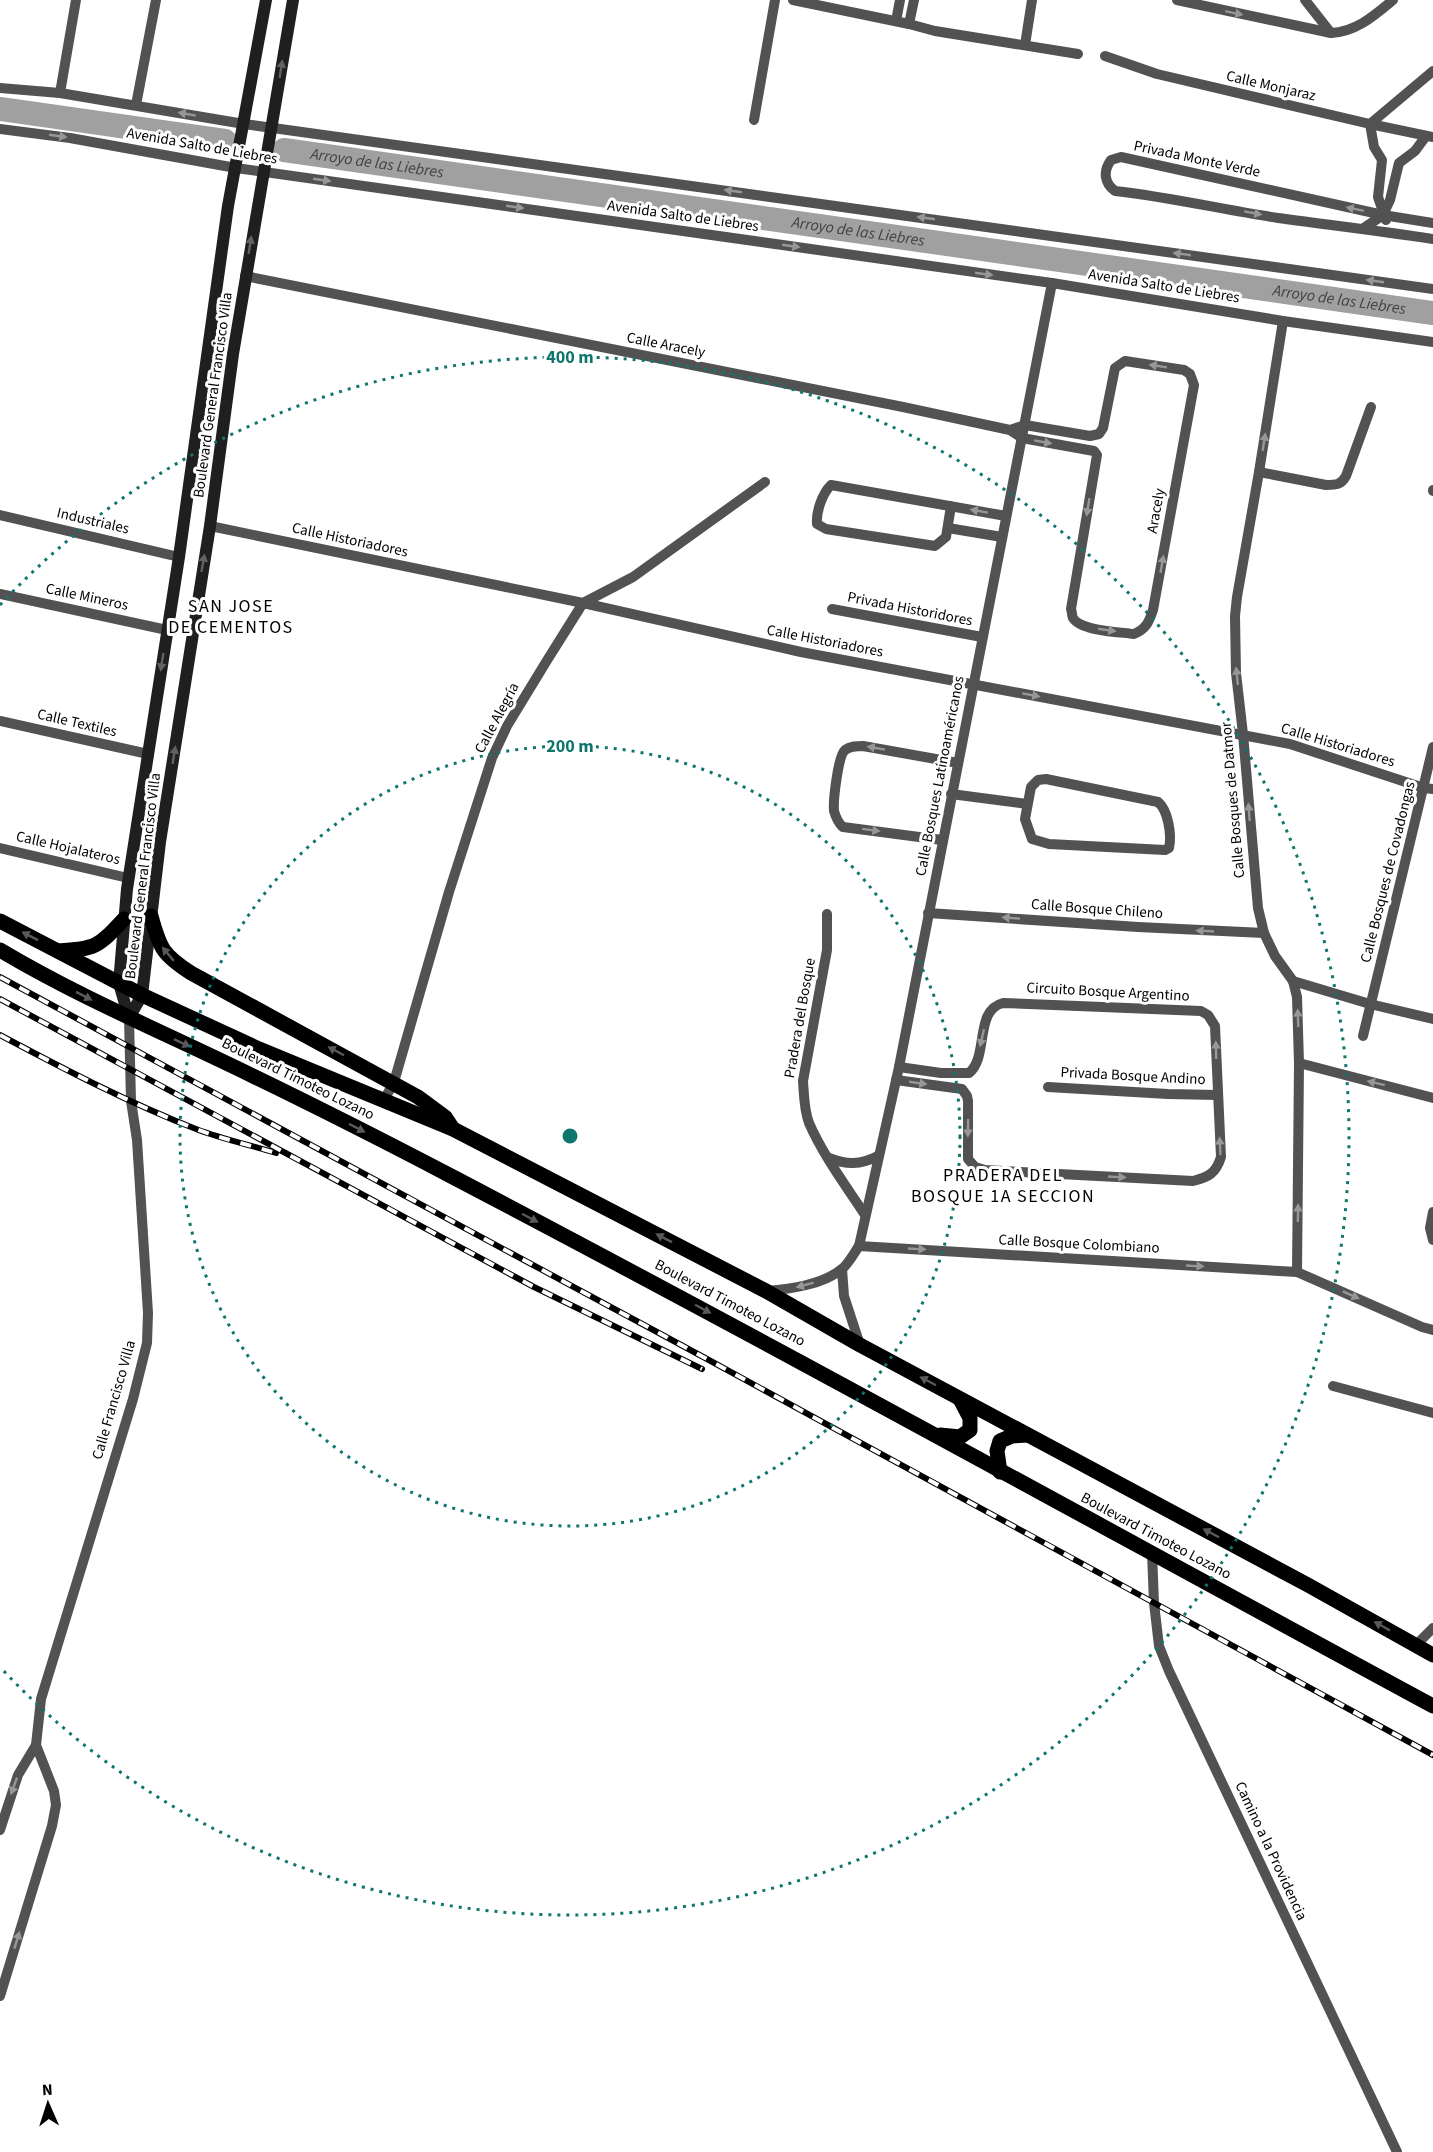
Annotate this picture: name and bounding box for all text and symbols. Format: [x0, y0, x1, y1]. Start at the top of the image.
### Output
one-way arrow [1225, 9, 1244, 18]
one-way arrow [277, 59, 286, 78]
street label: Calle Monjaraz [1224, 65, 1318, 107]
one-way arrow [177, 109, 196, 118]
street label: Avenida Salto de Liebres [125, 122, 279, 170]
one-way arrow [49, 132, 68, 141]
street label: Privada Monte Verde [1132, 135, 1262, 183]
water label: Arroyo de las Liebres [308, 143, 446, 184]
one-way arrow [313, 175, 332, 184]
one-way arrow [724, 187, 743, 196]
street label: Avenida Salto de Liebres [606, 195, 760, 237]
one-way arrow [506, 203, 525, 212]
one-way arrow [1345, 204, 1364, 213]
one-way arrow [1243, 209, 1262, 218]
water label: Arroyo de las Liebres [789, 211, 927, 252]
one-way arrow [917, 214, 936, 223]
one-way arrow [246, 236, 255, 255]
one-way arrow [782, 242, 801, 251]
one-way arrow [1172, 250, 1191, 259]
street label: Avenida Salto de Liebres [1087, 264, 1241, 308]
one-way arrow [975, 269, 994, 278]
one-way arrow [1365, 277, 1384, 286]
water label: Arroyo de las Liebres [1270, 279, 1408, 320]
street label: Boulevard General Francisco Villa [188, 291, 238, 499]
street label: Calle Aracely [625, 327, 707, 363]
text: 400 m [546, 345, 594, 370]
one-way arrow [1148, 361, 1167, 370]
one-way arrow [1259, 432, 1268, 451]
one-way arrow [1034, 438, 1053, 447]
street label: Aracely [1142, 487, 1170, 535]
one-way arrow [1083, 498, 1092, 517]
street label: Industriales [55, 502, 131, 540]
one-way arrow [969, 506, 988, 515]
street label: Calle Historiadores [290, 517, 410, 563]
one-way arrow [199, 553, 208, 572]
one-way arrow [1157, 555, 1166, 574]
street label: Calle Mineros [44, 578, 130, 616]
street label: Privada Historidores [846, 587, 974, 631]
district label: SAN JOSE DE CEMENTOS [168, 594, 294, 640]
street label: Calle Historiadores [765, 619, 885, 663]
one-way arrow [1098, 626, 1117, 635]
one-way arrow [157, 652, 166, 671]
one-way arrow [1232, 667, 1242, 686]
street label: Calle Bosques Latinoaméricanos [910, 674, 970, 878]
street label: Calle Alegría [470, 679, 524, 757]
one-way arrow [1022, 691, 1041, 700]
street label: Calle Textiles [35, 704, 119, 742]
street label: Calle Historiadores [1278, 718, 1398, 772]
street label: Calle Bosques de Datmor [1216, 720, 1250, 879]
text: 200 m [546, 734, 594, 759]
one-way arrow [867, 743, 886, 752]
one-way arrow [169, 746, 178, 765]
street label: Boulevard General Francisco Villa [120, 772, 166, 980]
street label: Calle Bosques de Covadongas [1355, 779, 1421, 965]
one-way arrow [1245, 803, 1254, 822]
street label: Calle Hojalateros [14, 826, 122, 870]
one-way arrow [861, 826, 880, 835]
street label: Calle Bosque Chileno [1030, 894, 1164, 924]
one-way arrow [1001, 914, 1020, 923]
one-way arrow [1196, 926, 1215, 935]
one-way arrow [22, 932, 39, 941]
one-way arrow [162, 947, 175, 962]
street label: Pradera del Bosque [779, 956, 821, 1080]
street label: Circuito Bosque Argentino [1026, 977, 1190, 1007]
one-way arrow [75, 991, 92, 1000]
one-way arrow [1293, 1009, 1303, 1028]
one-way arrow [977, 1029, 987, 1048]
street label: Boulevard Timoteo Lozano [218, 1033, 378, 1125]
one-way arrow [173, 1038, 190, 1047]
one-way arrow [1211, 1040, 1221, 1059]
one-way arrow [328, 1046, 345, 1056]
street label: Privada Bosque Andino [1060, 1062, 1206, 1090]
one-way arrow [908, 1078, 927, 1087]
one-way arrow [1367, 1078, 1386, 1088]
one-way arrow [963, 1119, 972, 1138]
one-way arrow [349, 1123, 366, 1133]
centre of rings [560, 1126, 580, 1146]
one-way arrow [1215, 1136, 1224, 1155]
district label: PRADERA DEL BOSQUE 1A SECCION [911, 1163, 1095, 1209]
one-way arrow [1108, 1173, 1127, 1182]
one-way arrow [1293, 1204, 1303, 1223]
one-way arrow [522, 1213, 539, 1223]
street label: Calle Bosque Colombiano [998, 1229, 1160, 1259]
one-way arrow [655, 1233, 672, 1243]
one-way arrow [907, 1244, 926, 1254]
street label: Boulevard Timoteo Lozano [651, 1254, 809, 1352]
one-way arrow [1186, 1261, 1205, 1270]
one-way arrow [796, 1280, 814, 1290]
one-way arrow [1342, 1291, 1360, 1300]
one-way arrow [694, 1303, 712, 1313]
street label: Calle Francisco Villa [87, 1338, 141, 1462]
one-way arrow [919, 1376, 936, 1386]
street label: Boulevard Timoteo Lozano [1077, 1487, 1235, 1585]
one-way arrow [1202, 1528, 1219, 1538]
one-way arrow [1373, 1621, 1390, 1631]
one-way arrow [9, 1777, 19, 1795]
street label: Camino a la Providencia [1230, 1778, 1312, 1924]
one-way arrow [13, 1931, 22, 1949]
north arrow [18, 2074, 78, 2134]
text: N [41, 2079, 53, 2101]

